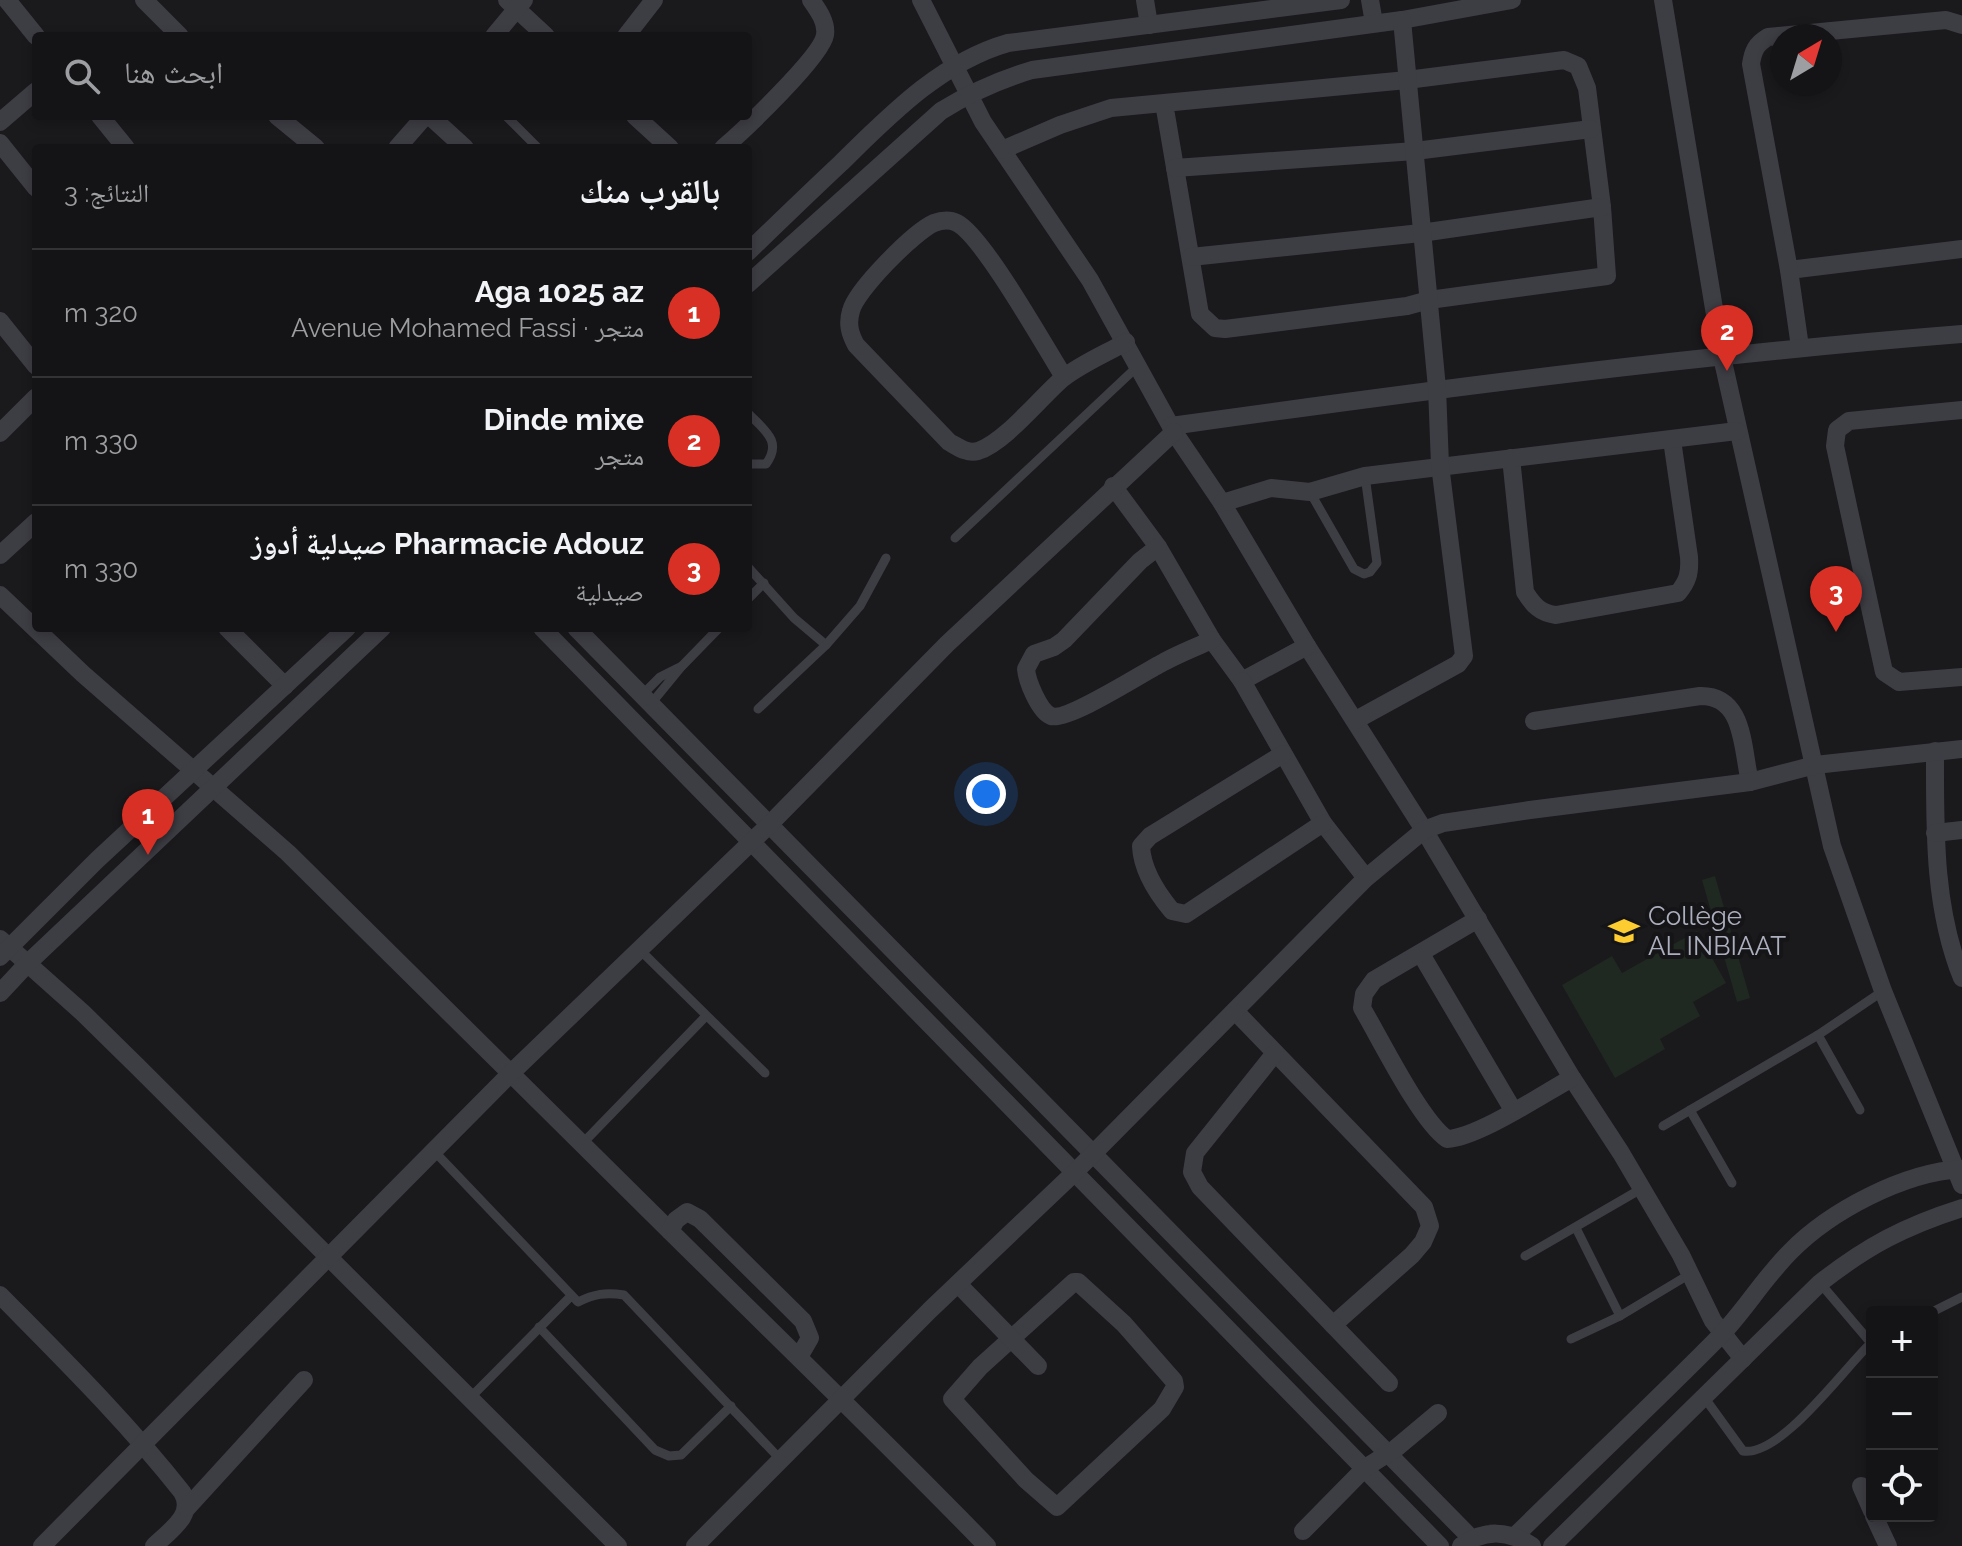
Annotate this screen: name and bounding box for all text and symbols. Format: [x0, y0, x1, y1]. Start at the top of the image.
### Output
north arrow [1770, 24, 1842, 96]
search box [32, 32, 752, 120]
icon: search [60, 54, 104, 98]
text: ابحث هنا [124, 55, 223, 90]
text: بالقرب منك [579, 171, 720, 211]
text: النتائج: 3 [64, 178, 149, 208]
text: Aga 1025 az [475, 274, 644, 309]
text: 320 m [64, 298, 138, 328]
text: 1 [688, 298, 700, 328]
pin: 2 [1701, 305, 1753, 371]
text: متجر · Avenue Mohamed Fassi [291, 313, 644, 343]
text: Dinde mixe [484, 402, 644, 437]
text: 330 m [64, 426, 138, 456]
text: 2 [687, 426, 701, 456]
text: متجر [595, 441, 644, 471]
text: Pharmacie Adouz صيدلية أدوز [251, 526, 644, 561]
text: 330 m [64, 554, 138, 584]
text: 3 [687, 554, 701, 584]
pin: 3 [1810, 566, 1862, 632]
text: صيدلية [575, 577, 644, 607]
your location [966, 774, 1006, 814]
pin: 1 [122, 789, 174, 855]
place label: Collège AL INBIAAT [1648, 901, 1786, 961]
school or university icon: Collège AL INBIAAT [1607, 914, 1641, 948]
map controls [1866, 1306, 1938, 1522]
button: + [1866, 1306, 1938, 1378]
button: − [1866, 1378, 1938, 1450]
button: locate [1866, 1450, 1938, 1522]

